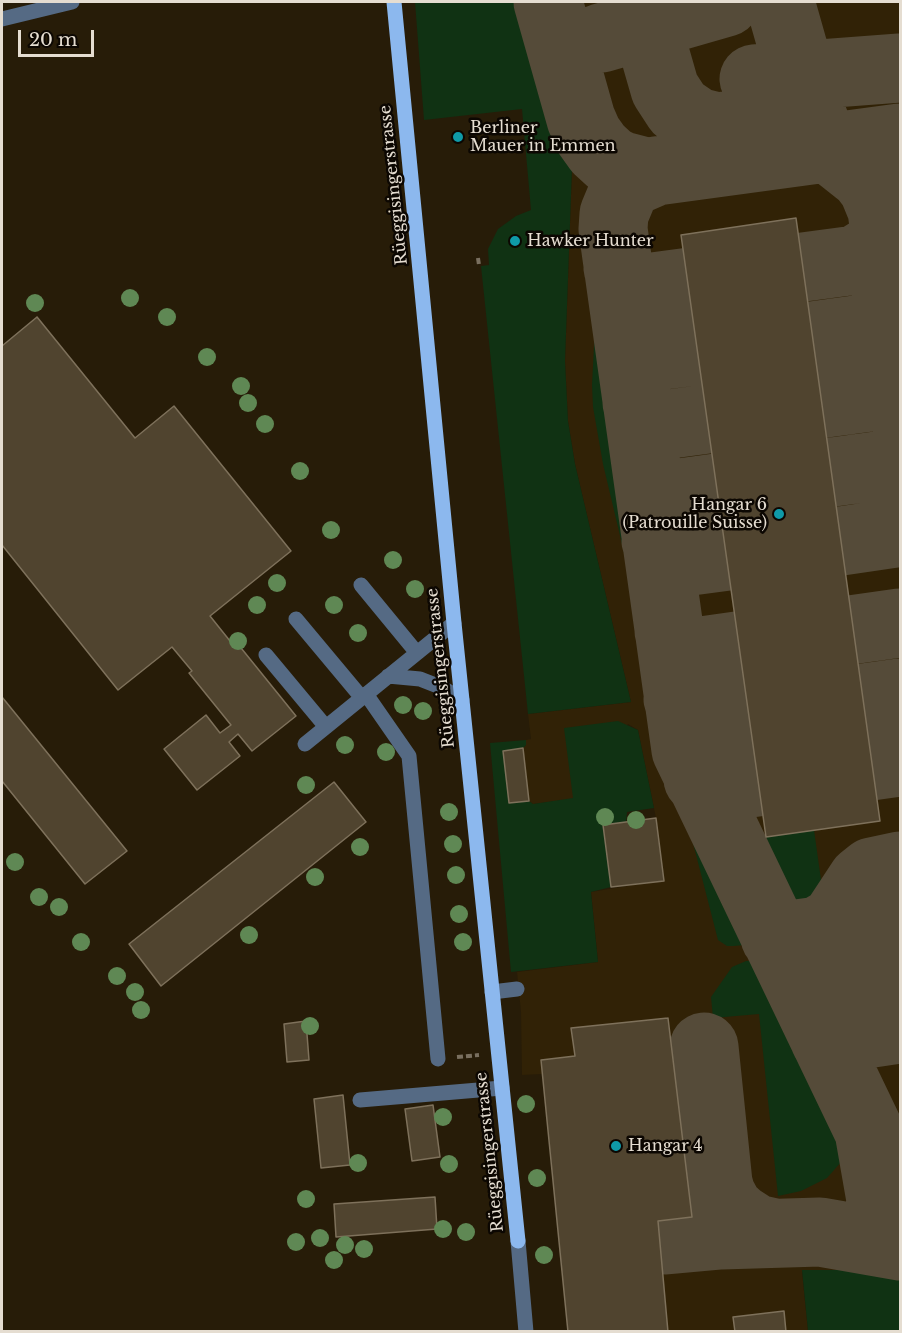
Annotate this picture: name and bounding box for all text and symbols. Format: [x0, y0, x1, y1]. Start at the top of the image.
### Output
scale bar [21, 18, 98, 56]
text: 20 m [29, 29, 77, 51]
street label: Rüeggisingerstrasse [376, 104, 412, 266]
place label: Berliner Mauer in Emmen [470, 118, 616, 156]
marker: Berliner Mauer in Emmen [451, 130, 465, 144]
place label: Hawker Hunter [527, 231, 654, 251]
marker: Hawker Hunter [508, 234, 522, 248]
place label: Hangar 6 (Patrouille Suisse) [623, 495, 767, 533]
marker: Hangar 6 (Patrouille Suisse) [772, 507, 786, 521]
street label: Rüeggisingerstrasse [423, 587, 459, 749]
street label: Rüeggisingerstrasse [472, 1071, 508, 1233]
place label: Hangar 4 [628, 1136, 703, 1156]
marker: Hangar 4 [609, 1139, 623, 1153]

